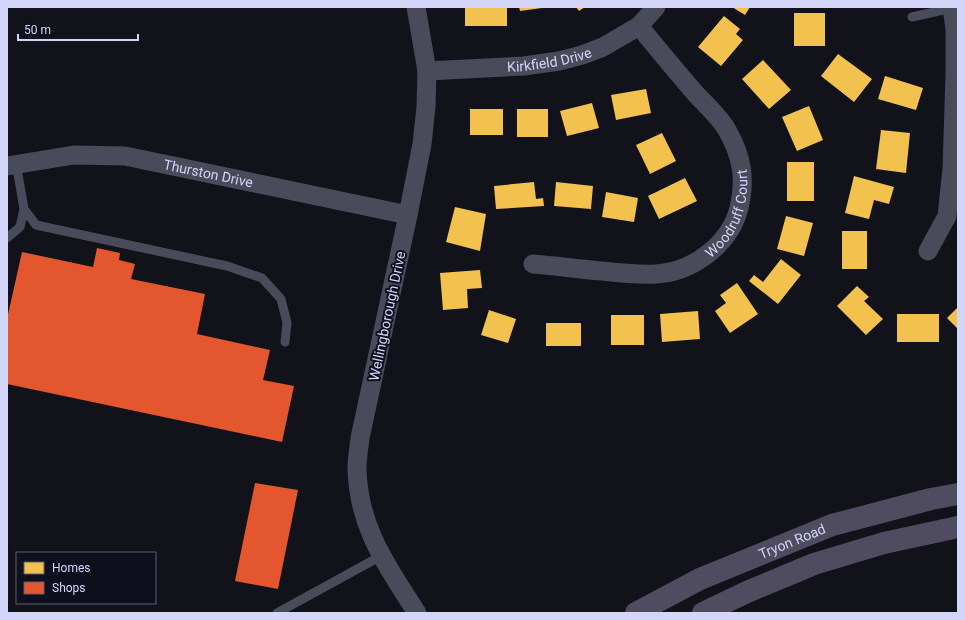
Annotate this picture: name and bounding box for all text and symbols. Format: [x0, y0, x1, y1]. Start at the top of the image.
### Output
scale bar [18, 16, 138, 42]
text: 50 m [24, 23, 51, 37]
street label: Kirkfield Drive [507, 44, 594, 75]
street label: Thurston Drive [162, 156, 254, 190]
street label: Woodruff Court [702, 168, 750, 261]
street label: Wellingborough Drive [365, 250, 409, 382]
street label: Tryon Road [756, 521, 828, 562]
legend [16, 552, 156, 604]
text: Homes [52, 561, 90, 575]
text: Shops [52, 581, 86, 595]

